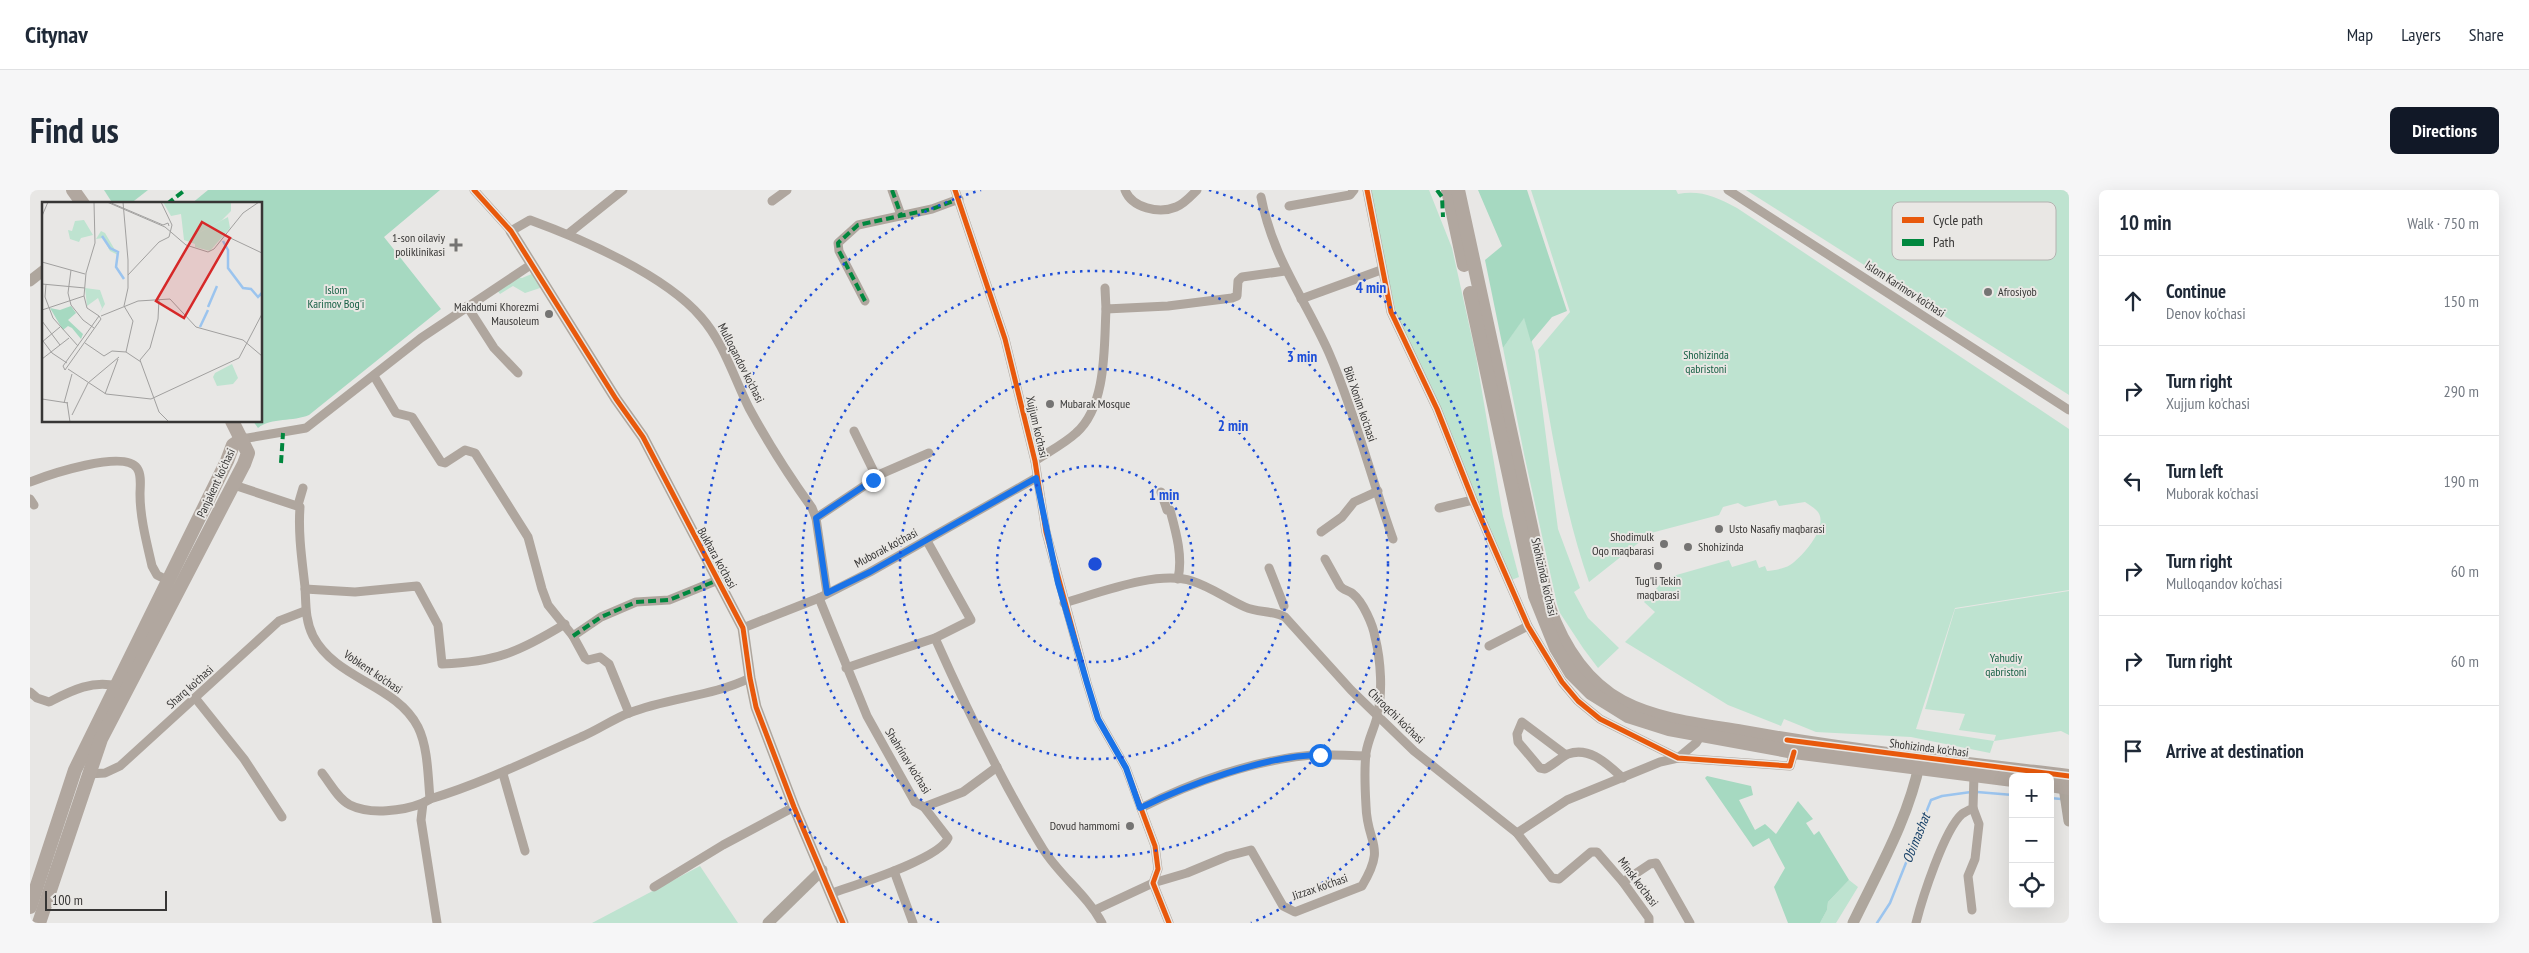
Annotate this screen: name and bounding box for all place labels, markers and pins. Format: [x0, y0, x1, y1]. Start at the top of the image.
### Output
place label: 1-son oilaviy poliklinikasi [392, 230, 445, 259]
marker: 1-son oilaviy poliklinikasi [449, 238, 463, 252]
place label: Afrosiyob [1998, 284, 2037, 299]
marker: Afrosiyob [1982, 286, 1994, 298]
place label: Makhdumi Khorezmi Mausoleum [454, 299, 539, 328]
marker: Makhdumi Khorezmi Mausoleum [543, 308, 555, 320]
place label: Mubarak Mosque [1060, 396, 1130, 411]
marker: Mubarak Mosque [1044, 398, 1056, 410]
place label: Usto Nasafiy maqbarasi [1729, 521, 1825, 536]
marker: Usto Nasafiy maqbarasi [1713, 523, 1725, 535]
place label: Shodimulk Oqo maqbarasi [1592, 529, 1654, 558]
marker: Shodimulk Oqo maqbarasi [1658, 538, 1670, 550]
place label: Shohizinda [1698, 539, 1744, 554]
marker: Shohizinda [1682, 541, 1694, 553]
centre of rings [1086, 555, 1104, 573]
marker: Tug'li Tekin maqbarasi [1652, 560, 1664, 572]
place label: Tug'li Tekin maqbarasi [1635, 573, 1681, 602]
place label: Dovud hammomi [1050, 818, 1120, 833]
marker: Dovud hammomi [1124, 820, 1136, 832]

